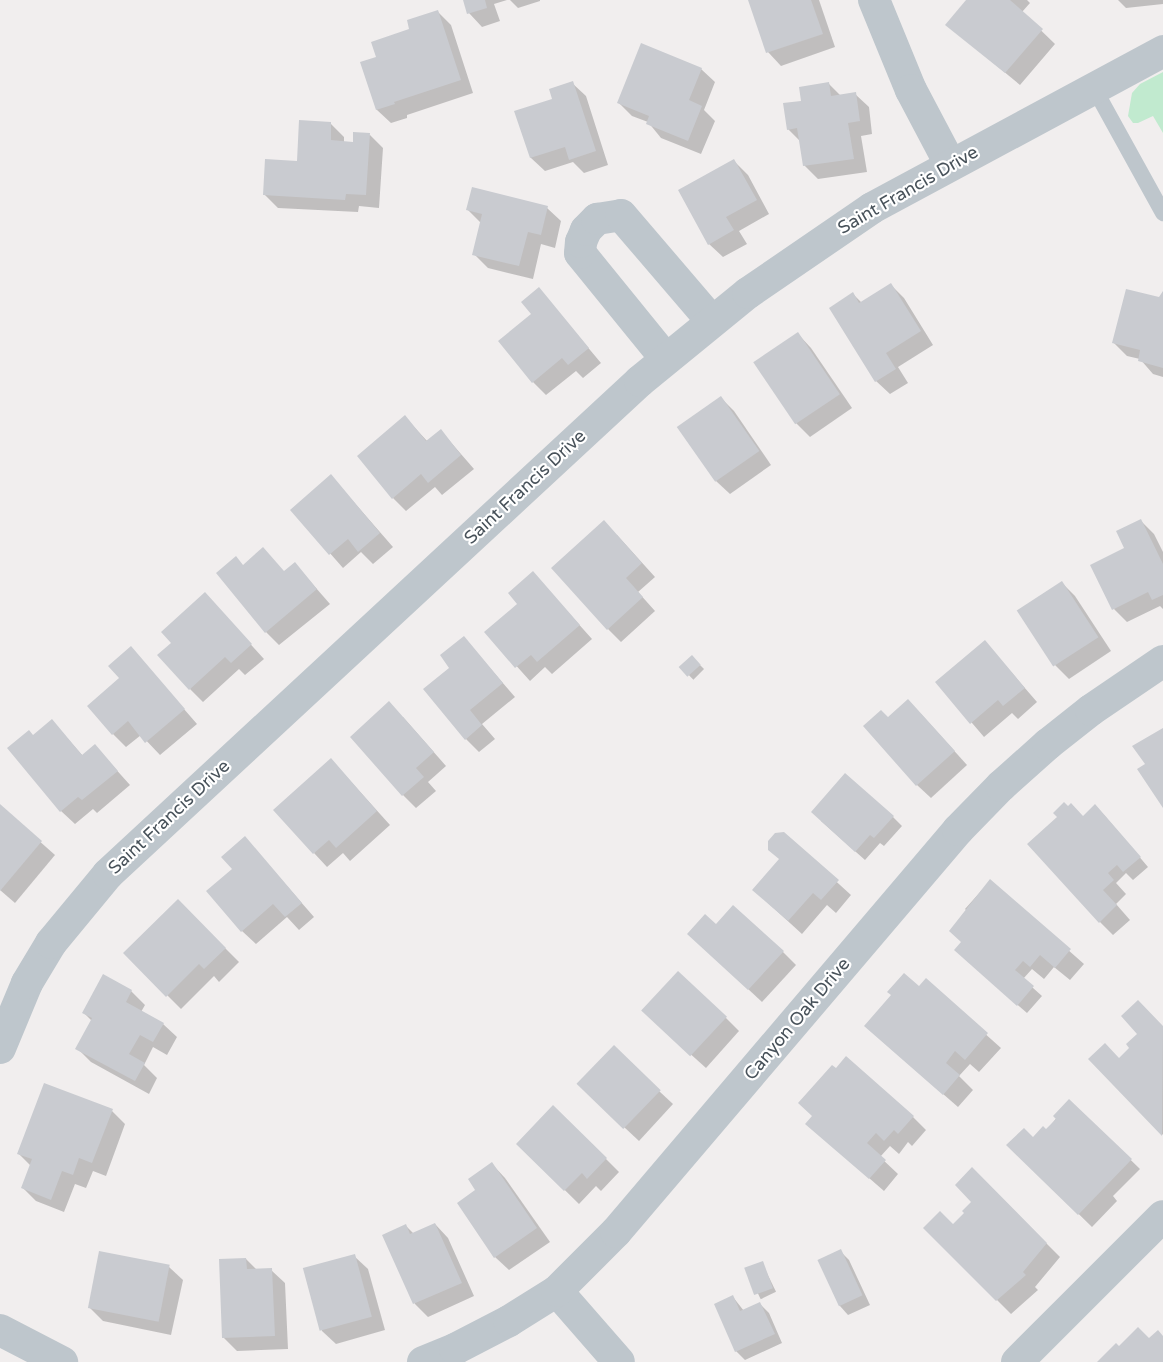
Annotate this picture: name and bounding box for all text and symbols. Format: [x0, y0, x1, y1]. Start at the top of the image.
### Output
street label: Saint Francis Drive [834, 141, 982, 239]
street label: Saint Francis Drive [460, 425, 590, 549]
street label: Saint Francis Drive [104, 755, 234, 879]
street label: Canyon Oak Drive [740, 953, 854, 1085]

